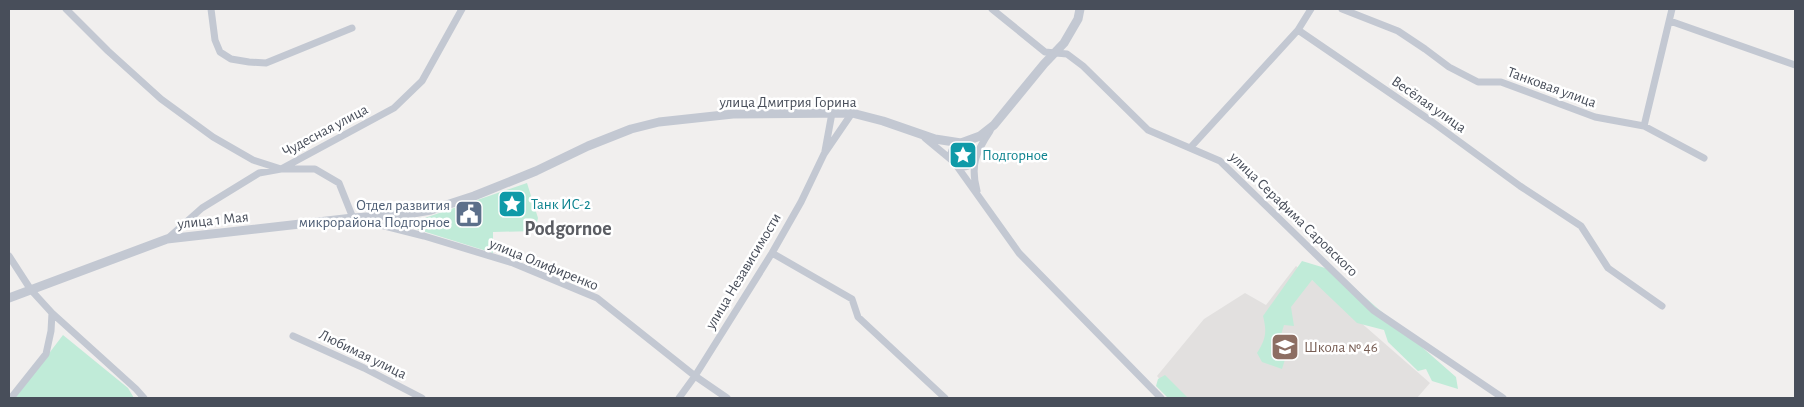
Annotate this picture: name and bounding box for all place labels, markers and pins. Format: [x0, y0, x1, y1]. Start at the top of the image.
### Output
place icon: Подгорное [948, 140, 978, 170]
place label: Подгорное [982, 148, 1048, 163]
place icon: Танк ИС-2 [497, 189, 527, 219]
place label: Танк ИС-2 [531, 197, 591, 212]
place label: Отдел развития микрорайона Подгорное [299, 198, 450, 230]
public building icon: Отдел развития микрорайона Подгорное [454, 199, 484, 229]
school or university icon: Школа № 46 [1270, 332, 1300, 362]
place label: Школа № 46 [1304, 340, 1378, 355]

